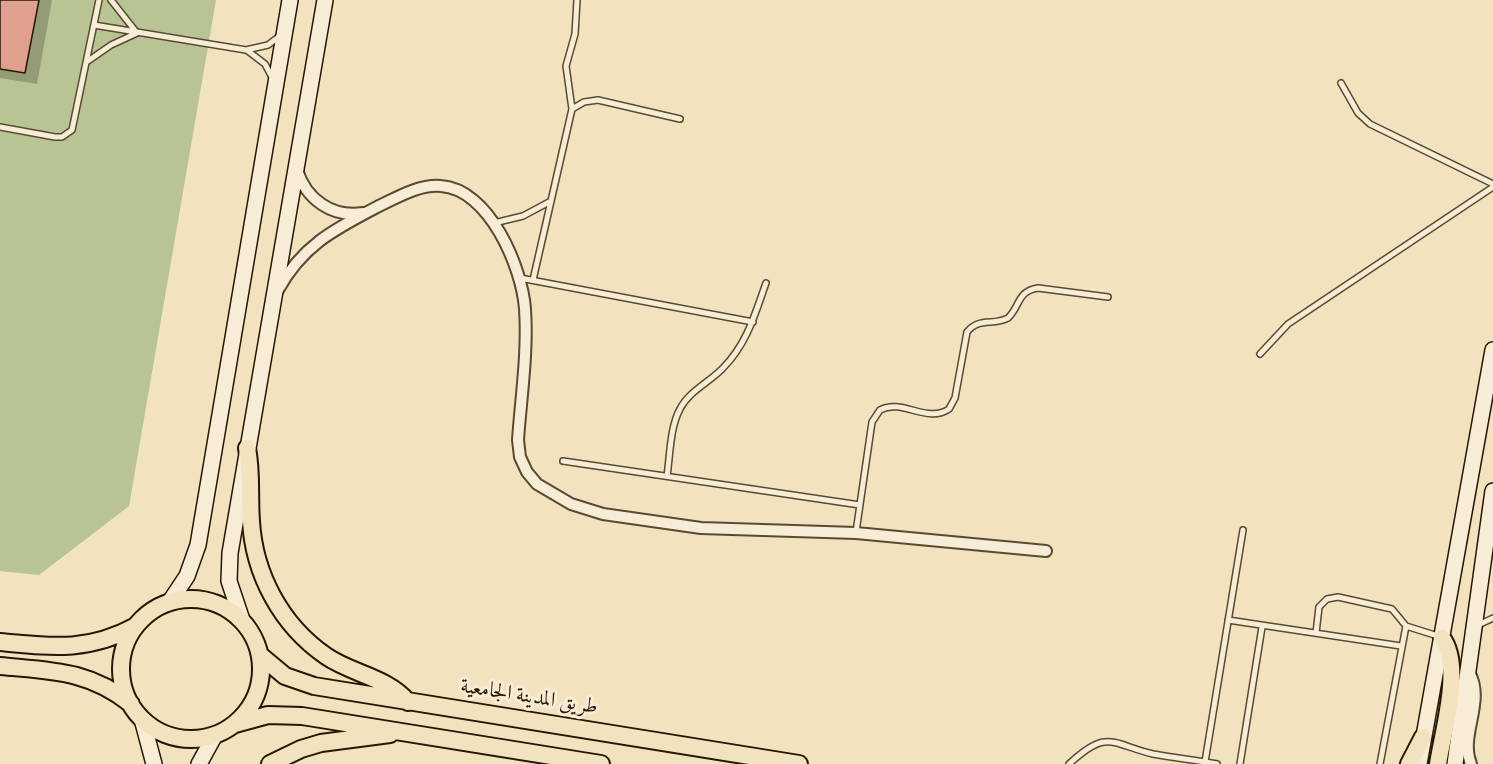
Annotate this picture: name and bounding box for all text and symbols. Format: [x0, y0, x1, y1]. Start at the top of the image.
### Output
street label: طريق المدينة الجامعية [459, 675, 599, 721]

